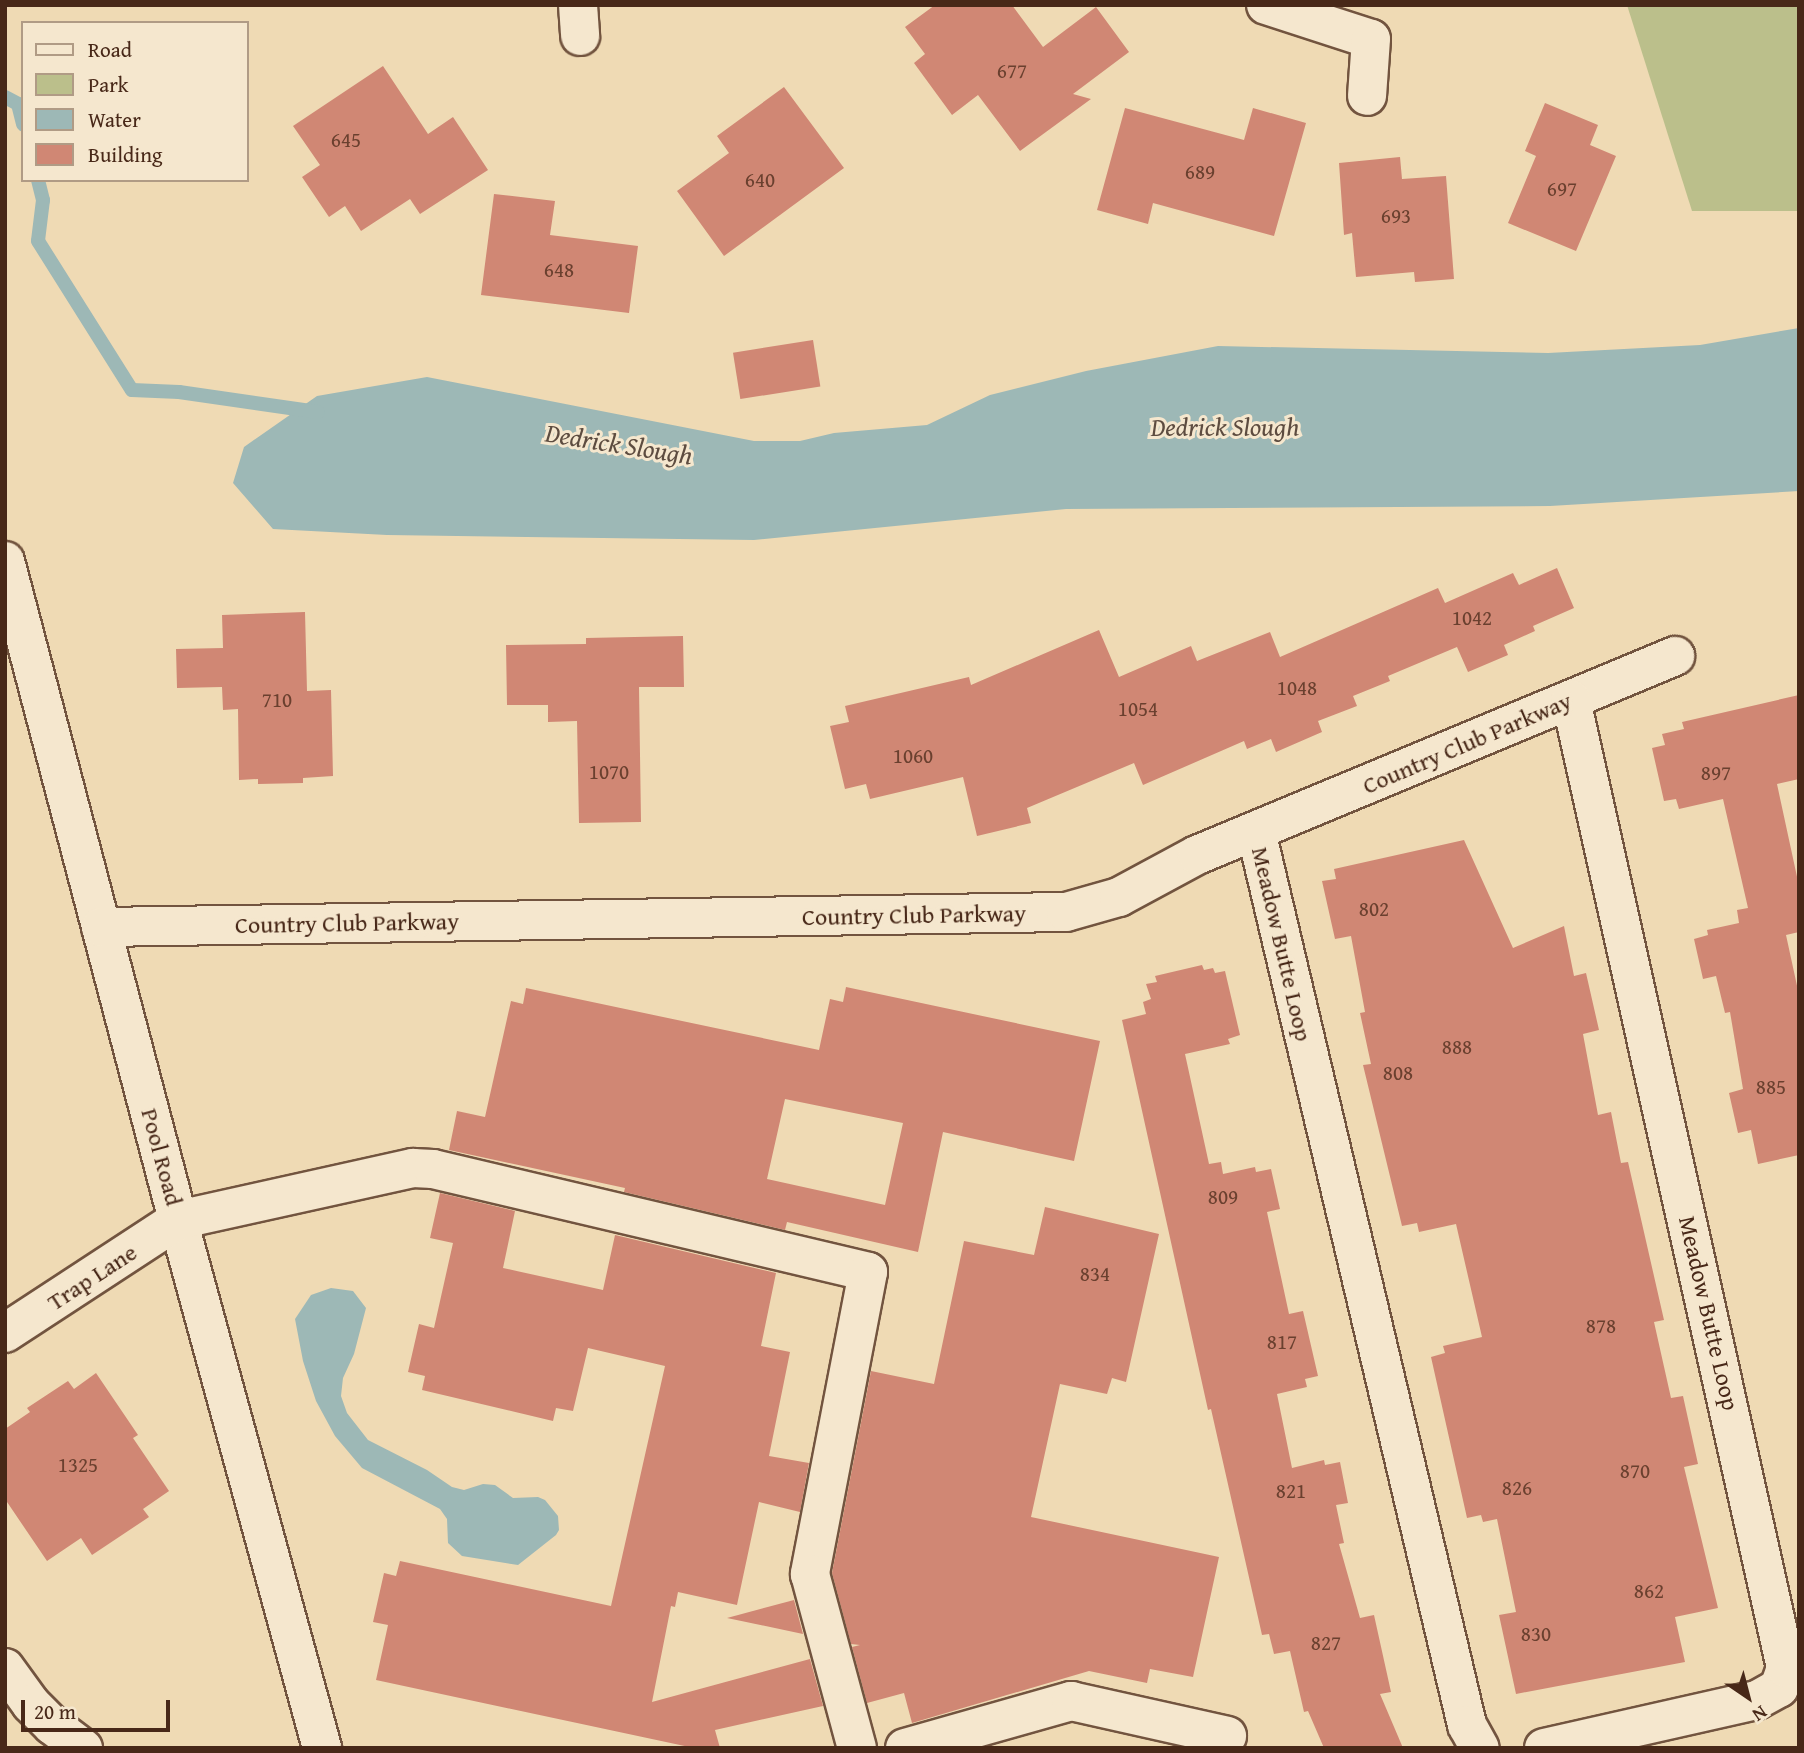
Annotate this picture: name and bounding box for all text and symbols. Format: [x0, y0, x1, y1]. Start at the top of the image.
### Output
legend [21, 21, 248, 182]
text: Road [88, 34, 132, 65]
house number: 677 [997, 58, 1027, 84]
text: Park [88, 69, 129, 100]
text: Water [88, 104, 141, 135]
house number: 645 [331, 127, 361, 153]
text: Building [88, 139, 162, 170]
house number: 689 [1185, 159, 1215, 185]
house number: 640 [745, 167, 775, 193]
house number: 697 [1547, 176, 1577, 202]
house number: 693 [1381, 203, 1411, 229]
house number: 648 [544, 257, 574, 283]
water label: Dedrick Slough [1151, 411, 1299, 443]
water label: Dedrick Slough [543, 417, 695, 471]
house number: 1042 [1452, 605, 1492, 631]
house number: 1048 [1277, 675, 1317, 701]
street label: Country Club Parkway [1358, 686, 1576, 800]
house number: 710 [262, 687, 292, 713]
house number: 1054 [1118, 696, 1158, 722]
house number: 1060 [893, 743, 933, 769]
house number: 1070 [589, 759, 629, 785]
house number: 897 [1701, 760, 1731, 786]
street label: Meadow Butte Loop [1246, 844, 1318, 1044]
house number: 802 [1359, 896, 1389, 922]
street label: Country Club Parkway [802, 899, 1026, 931]
street label: Country Club Parkway [235, 907, 459, 939]
house number: 888 [1442, 1034, 1472, 1060]
house number: 808 [1383, 1060, 1413, 1086]
house number: 885 [1756, 1074, 1786, 1100]
street label: Pool Road [135, 1105, 189, 1209]
house number: 809 [1208, 1184, 1238, 1210]
street label: Meadow Butte Loop [1673, 1213, 1745, 1413]
street label: Trap Lane [42, 1238, 142, 1316]
house number: 834 [1080, 1261, 1110, 1287]
house number: 878 [1586, 1313, 1616, 1339]
house number: 817 [1267, 1329, 1297, 1355]
house number: 1325 [58, 1452, 98, 1478]
house number: 870 [1620, 1458, 1650, 1484]
house number: 826 [1502, 1475, 1532, 1501]
house number: 821 [1276, 1478, 1306, 1504]
house number: 862 [1634, 1578, 1664, 1604]
house number: 830 [1521, 1621, 1551, 1647]
house number: 827 [1311, 1630, 1341, 1656]
north arrow [1713, 1662, 1783, 1732]
scale bar [24, 1686, 173, 1730]
text: 20 m [34, 1696, 76, 1727]
text: N [1747, 1699, 1773, 1729]

